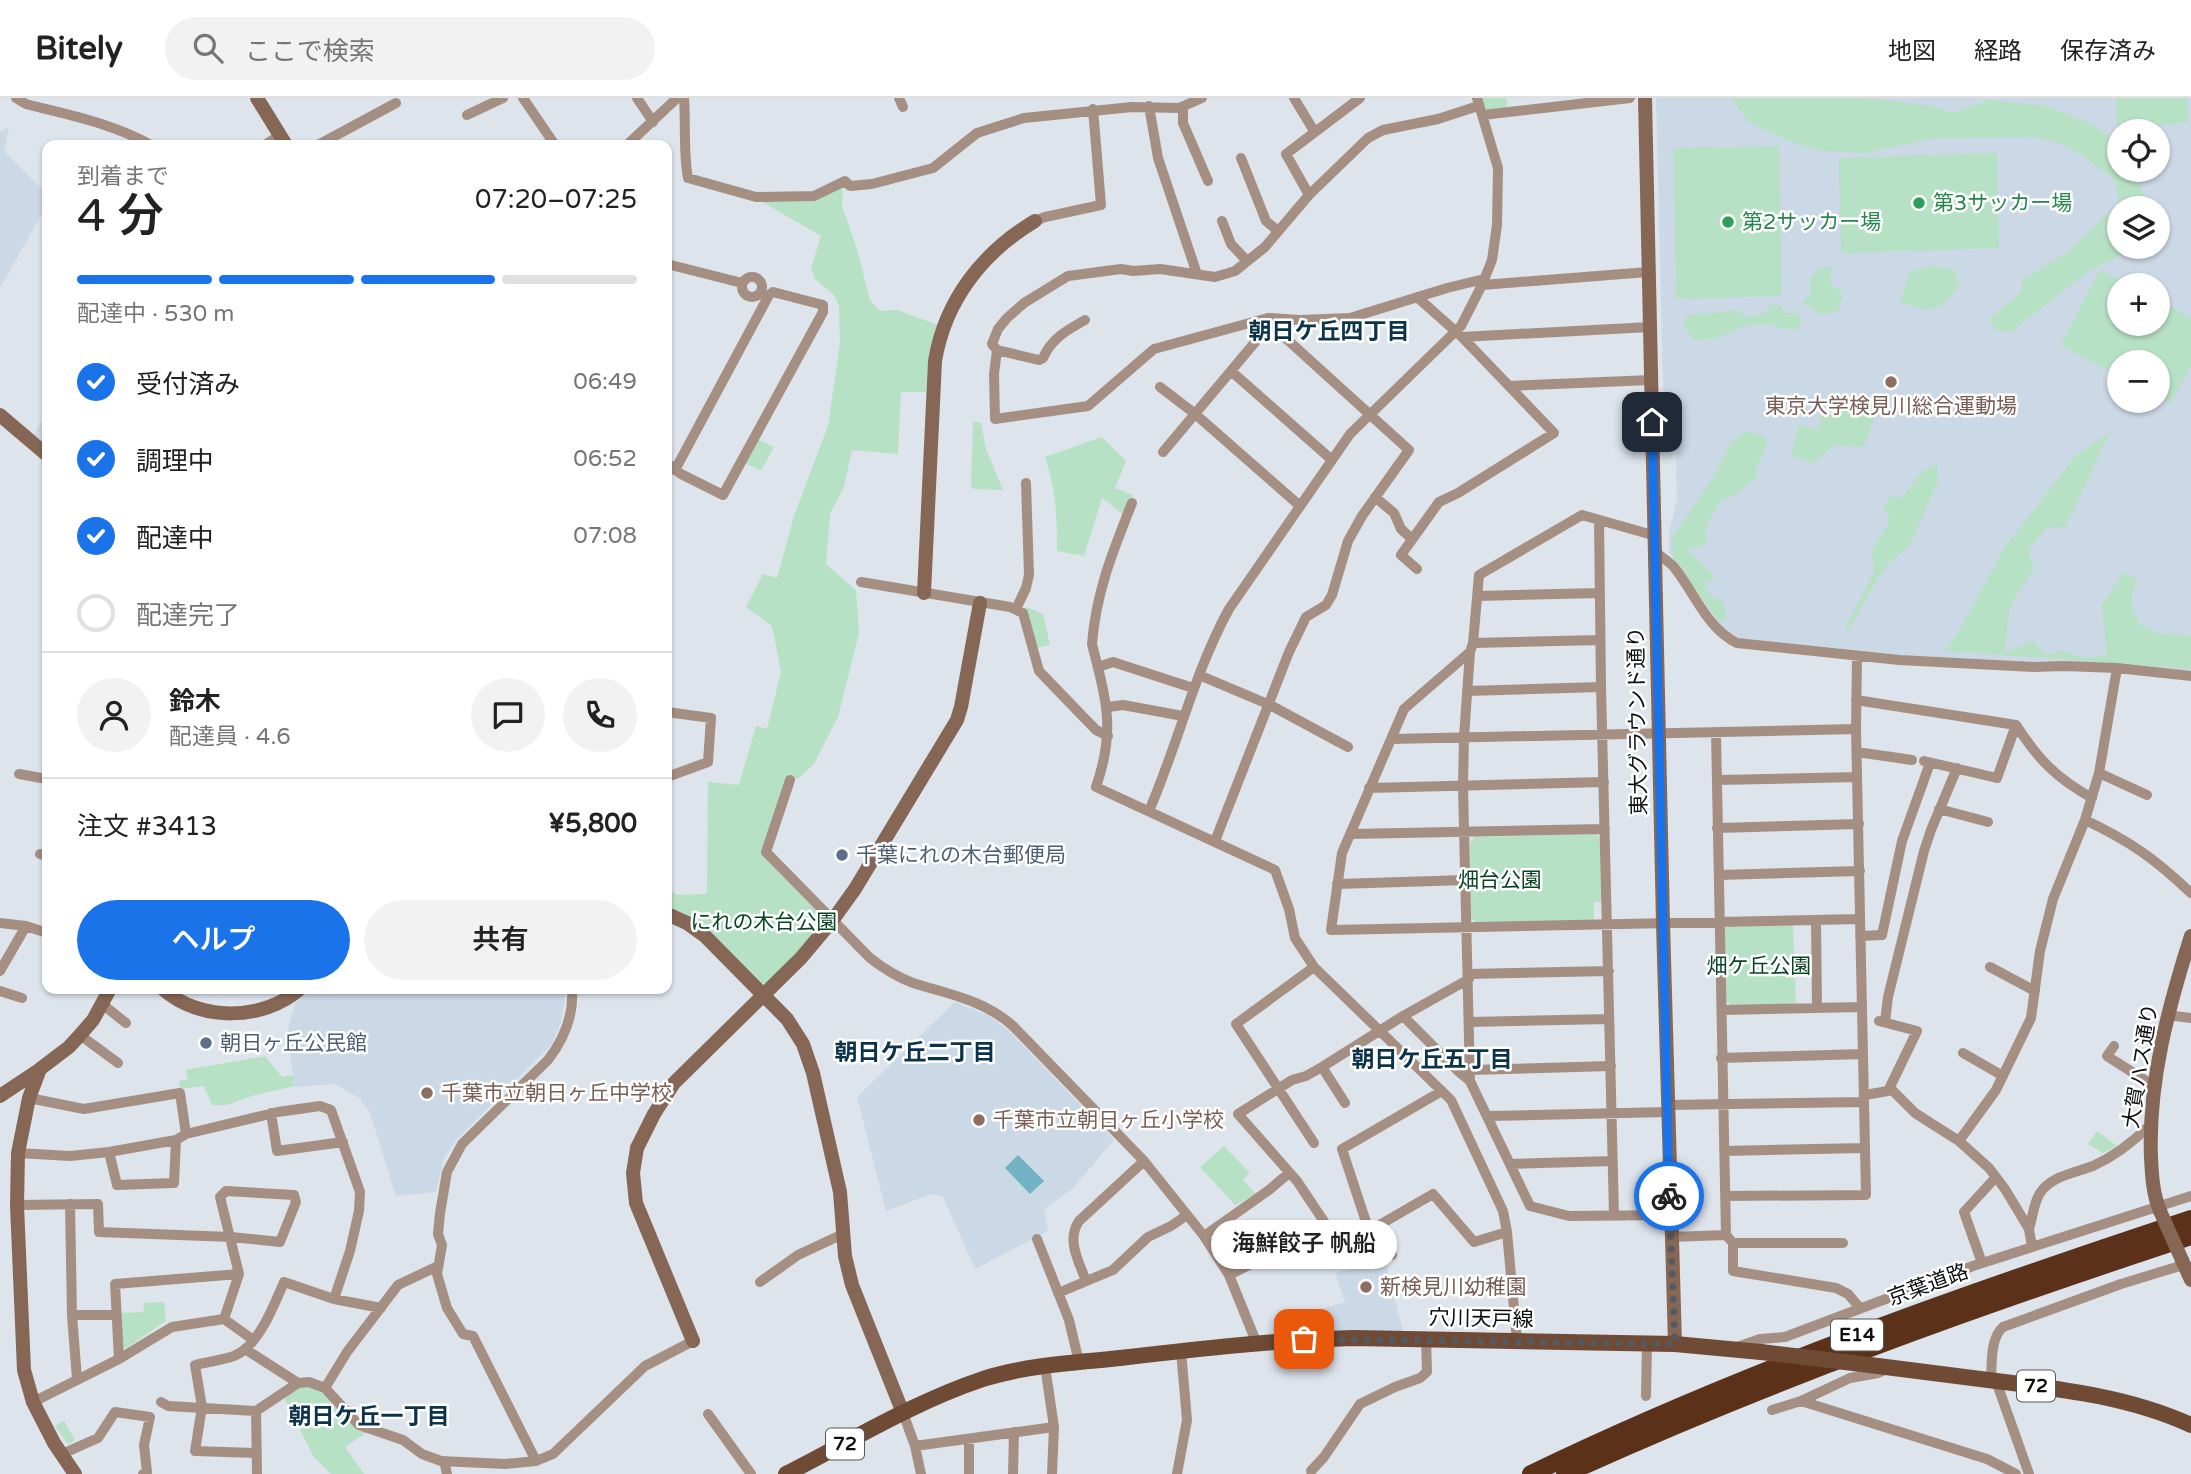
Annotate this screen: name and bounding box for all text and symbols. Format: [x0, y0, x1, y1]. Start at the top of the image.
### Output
search box [165, 17, 655, 80]
text: Bitely [35, 29, 123, 68]
icon: search [189, 29, 227, 67]
text: ここで検索 [245, 36, 375, 67]
text: 地図 [1888, 37, 1936, 66]
text: 経路 [1974, 37, 2022, 66]
text: 保存済み [2060, 37, 2156, 66]
map controls [2107, 119, 2170, 413]
button: locate [2107, 119, 2170, 182]
text: 到着まで [77, 163, 169, 191]
text: 07:20–07:25 [475, 184, 637, 215]
text: 4 分 [77, 189, 164, 244]
place label: 第3サッカー場 [1933, 191, 2072, 216]
marker: 第3サッカー場 [1911, 195, 1927, 211]
button: layers [2107, 196, 2170, 259]
place label: 第2サッカー場 [1742, 210, 1881, 235]
marker: 第2サッカー場 [1720, 214, 1736, 230]
button: + [2107, 273, 2170, 336]
text: 配達中 · 530 m [77, 300, 234, 328]
district label: 朝日ケ丘四丁目 [1249, 318, 1410, 346]
button: − [2107, 350, 2170, 413]
icon: check [77, 363, 115, 401]
text: 06:49 [573, 368, 637, 396]
text: 受付済み [136, 369, 240, 400]
marker: 東京大学検見川総合運動場 [1883, 374, 1899, 390]
pin [1622, 392, 1682, 452]
place label: 東京大学検見川総合運動場 [1765, 394, 2017, 419]
icon: home [1633, 403, 1671, 441]
icon: check [77, 440, 115, 478]
text: 06:52 [573, 445, 637, 473]
text: 調理中 [136, 446, 214, 477]
icon: check [77, 517, 115, 555]
text: 07:08 [573, 522, 637, 550]
text: 配達中 [136, 523, 214, 554]
text: 配達完了 [136, 600, 240, 631]
street label: 東大グラウンド通り [1624, 626, 1652, 816]
button: person [77, 678, 151, 752]
button: chat [471, 678, 545, 752]
button: phone [563, 678, 637, 752]
text: 鈴木 [169, 686, 221, 717]
text: 配達員 · 4.6 [169, 723, 291, 751]
text: ¥5,800 [548, 808, 637, 839]
text: 注文 #3413 [77, 811, 217, 842]
place label: 千葉にれの木台郵便局 [856, 843, 1066, 868]
marker: 千葉にれの木台郵便局 [834, 847, 850, 863]
park label: 畑台公園 [1458, 868, 1542, 893]
button: ヘルプ [77, 900, 350, 980]
button: 共有 [364, 900, 637, 980]
park label: にれの木台公園 [691, 910, 838, 935]
park label: 畑ケ丘公園 [1707, 954, 1812, 979]
street label: 大賀ハス通り [2119, 1002, 2163, 1130]
place label: 朝日ヶ丘公民館 [220, 1031, 367, 1056]
marker: 朝日ヶ丘公民館 [198, 1035, 214, 1051]
district label: 朝日ケ丘二丁目 [835, 1039, 996, 1067]
district label: 朝日ケ丘五丁目 [1352, 1046, 1513, 1074]
place label: 千葉市立朝日ヶ丘中学校 [441, 1081, 672, 1106]
marker: 千葉市立朝日ヶ丘中学校 [419, 1085, 435, 1101]
place label: 千葉市立朝日ヶ丘小学校 [993, 1108, 1224, 1133]
marker: 千葉市立朝日ヶ丘小学校 [971, 1112, 987, 1128]
courier [1634, 1161, 1704, 1231]
icon: bike [1650, 1177, 1688, 1215]
callout: 海鮮餃子 帆船 [1211, 1220, 1397, 1269]
text: 海鮮餃子 帆船 [1232, 1230, 1376, 1258]
street label: 京葉道路 [1884, 1259, 1972, 1311]
place label: 新検見川幼稚園 [1380, 1275, 1527, 1300]
marker: 新検見川幼稚園 [1358, 1279, 1374, 1295]
street label: 穴川天戸線 [1428, 1306, 1534, 1332]
pin [1274, 1309, 1334, 1369]
icon: bag [1285, 1320, 1323, 1358]
road number: E14 [1831, 1320, 1883, 1350]
road number: 72 [2017, 1370, 2055, 1402]
district label: 朝日ケ丘一丁目 [289, 1403, 450, 1431]
road number: 72 [826, 1428, 864, 1460]

